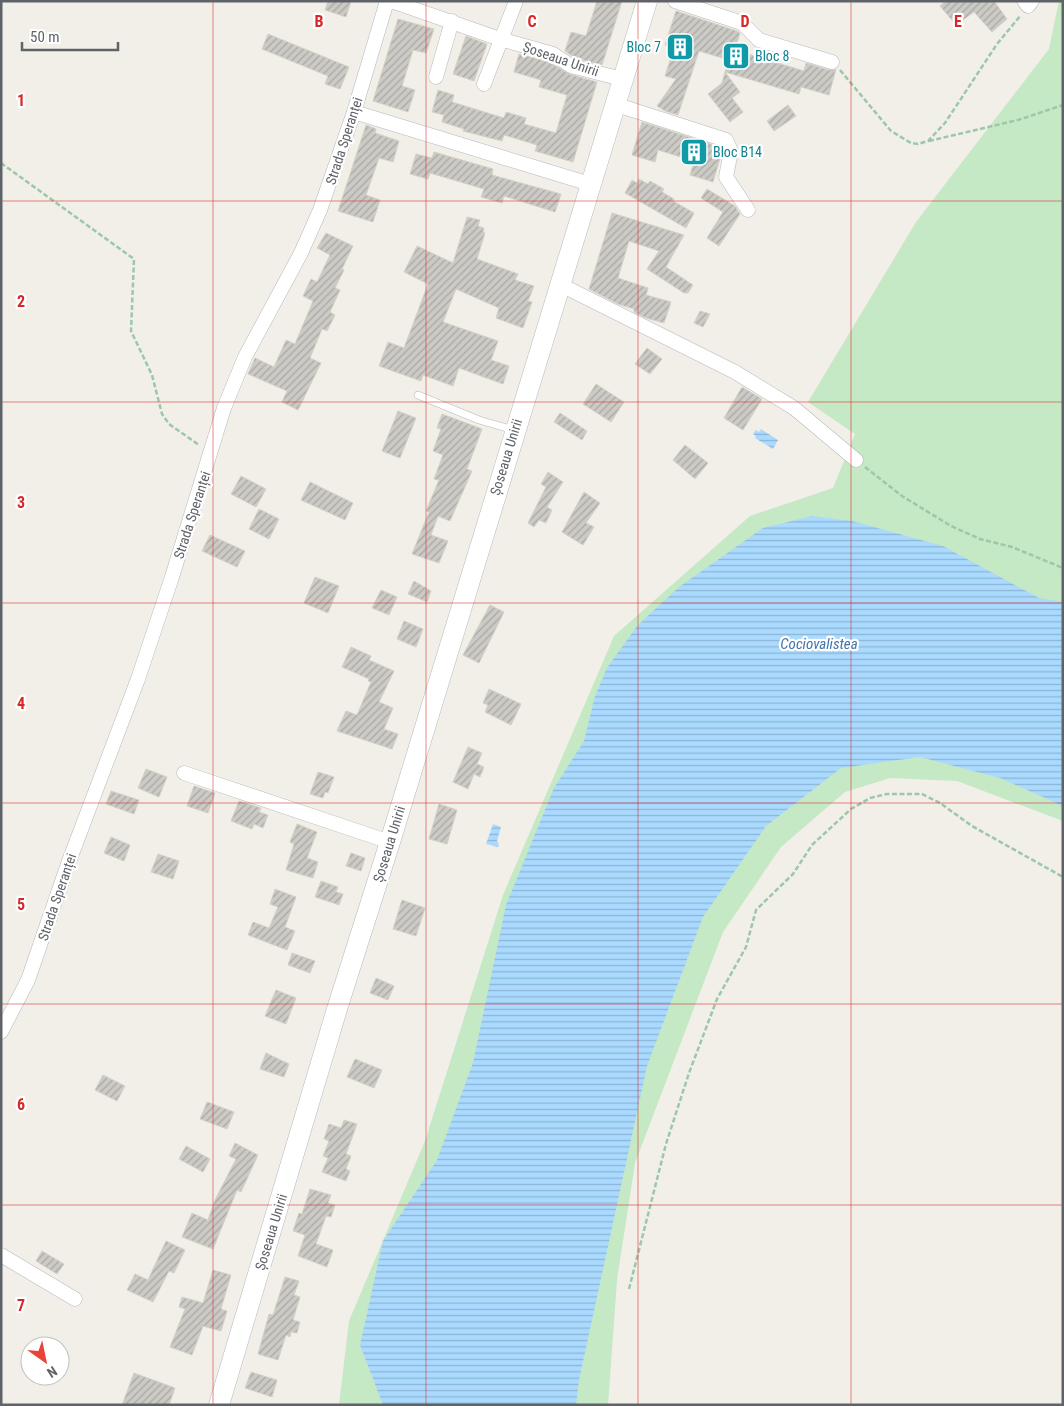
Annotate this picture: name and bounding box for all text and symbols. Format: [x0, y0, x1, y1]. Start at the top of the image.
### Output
text: B [315, 12, 324, 31]
text: C [527, 12, 537, 31]
text: D [740, 12, 750, 31]
text: E [954, 12, 962, 31]
scale bar [22, 20, 119, 52]
text: 50 m [30, 28, 60, 46]
building icon: Bloc 7 [665, 32, 695, 62]
street label: Șoseaua Unirii [521, 39, 601, 80]
place label: Bloc 7 [627, 39, 661, 55]
building icon: Bloc 8 [721, 41, 751, 71]
place label: Bloc 8 [755, 48, 790, 64]
text: 1 [17, 91, 25, 110]
street label: Strada Speranței [322, 95, 367, 187]
building icon: Bloc B14 [679, 137, 709, 167]
place label: Bloc B14 [713, 144, 762, 160]
text: 2 [17, 292, 25, 311]
street label: Șoseaua Unirii [487, 417, 526, 497]
street label: Strada Speranței [170, 469, 215, 561]
text: 3 [17, 493, 25, 512]
water label: Cociovalistea [780, 635, 858, 653]
text: 4 [17, 694, 25, 713]
street label: Șoseaua Unirii [370, 804, 409, 884]
street label: Strada Speranței [35, 851, 80, 943]
text: 5 [17, 895, 25, 914]
text: 6 [17, 1095, 25, 1114]
street label: Șoseaua Unirii [252, 1192, 291, 1272]
text: 7 [17, 1296, 25, 1315]
north arrow [20, 1336, 70, 1386]
text: N [44, 1363, 60, 1381]

